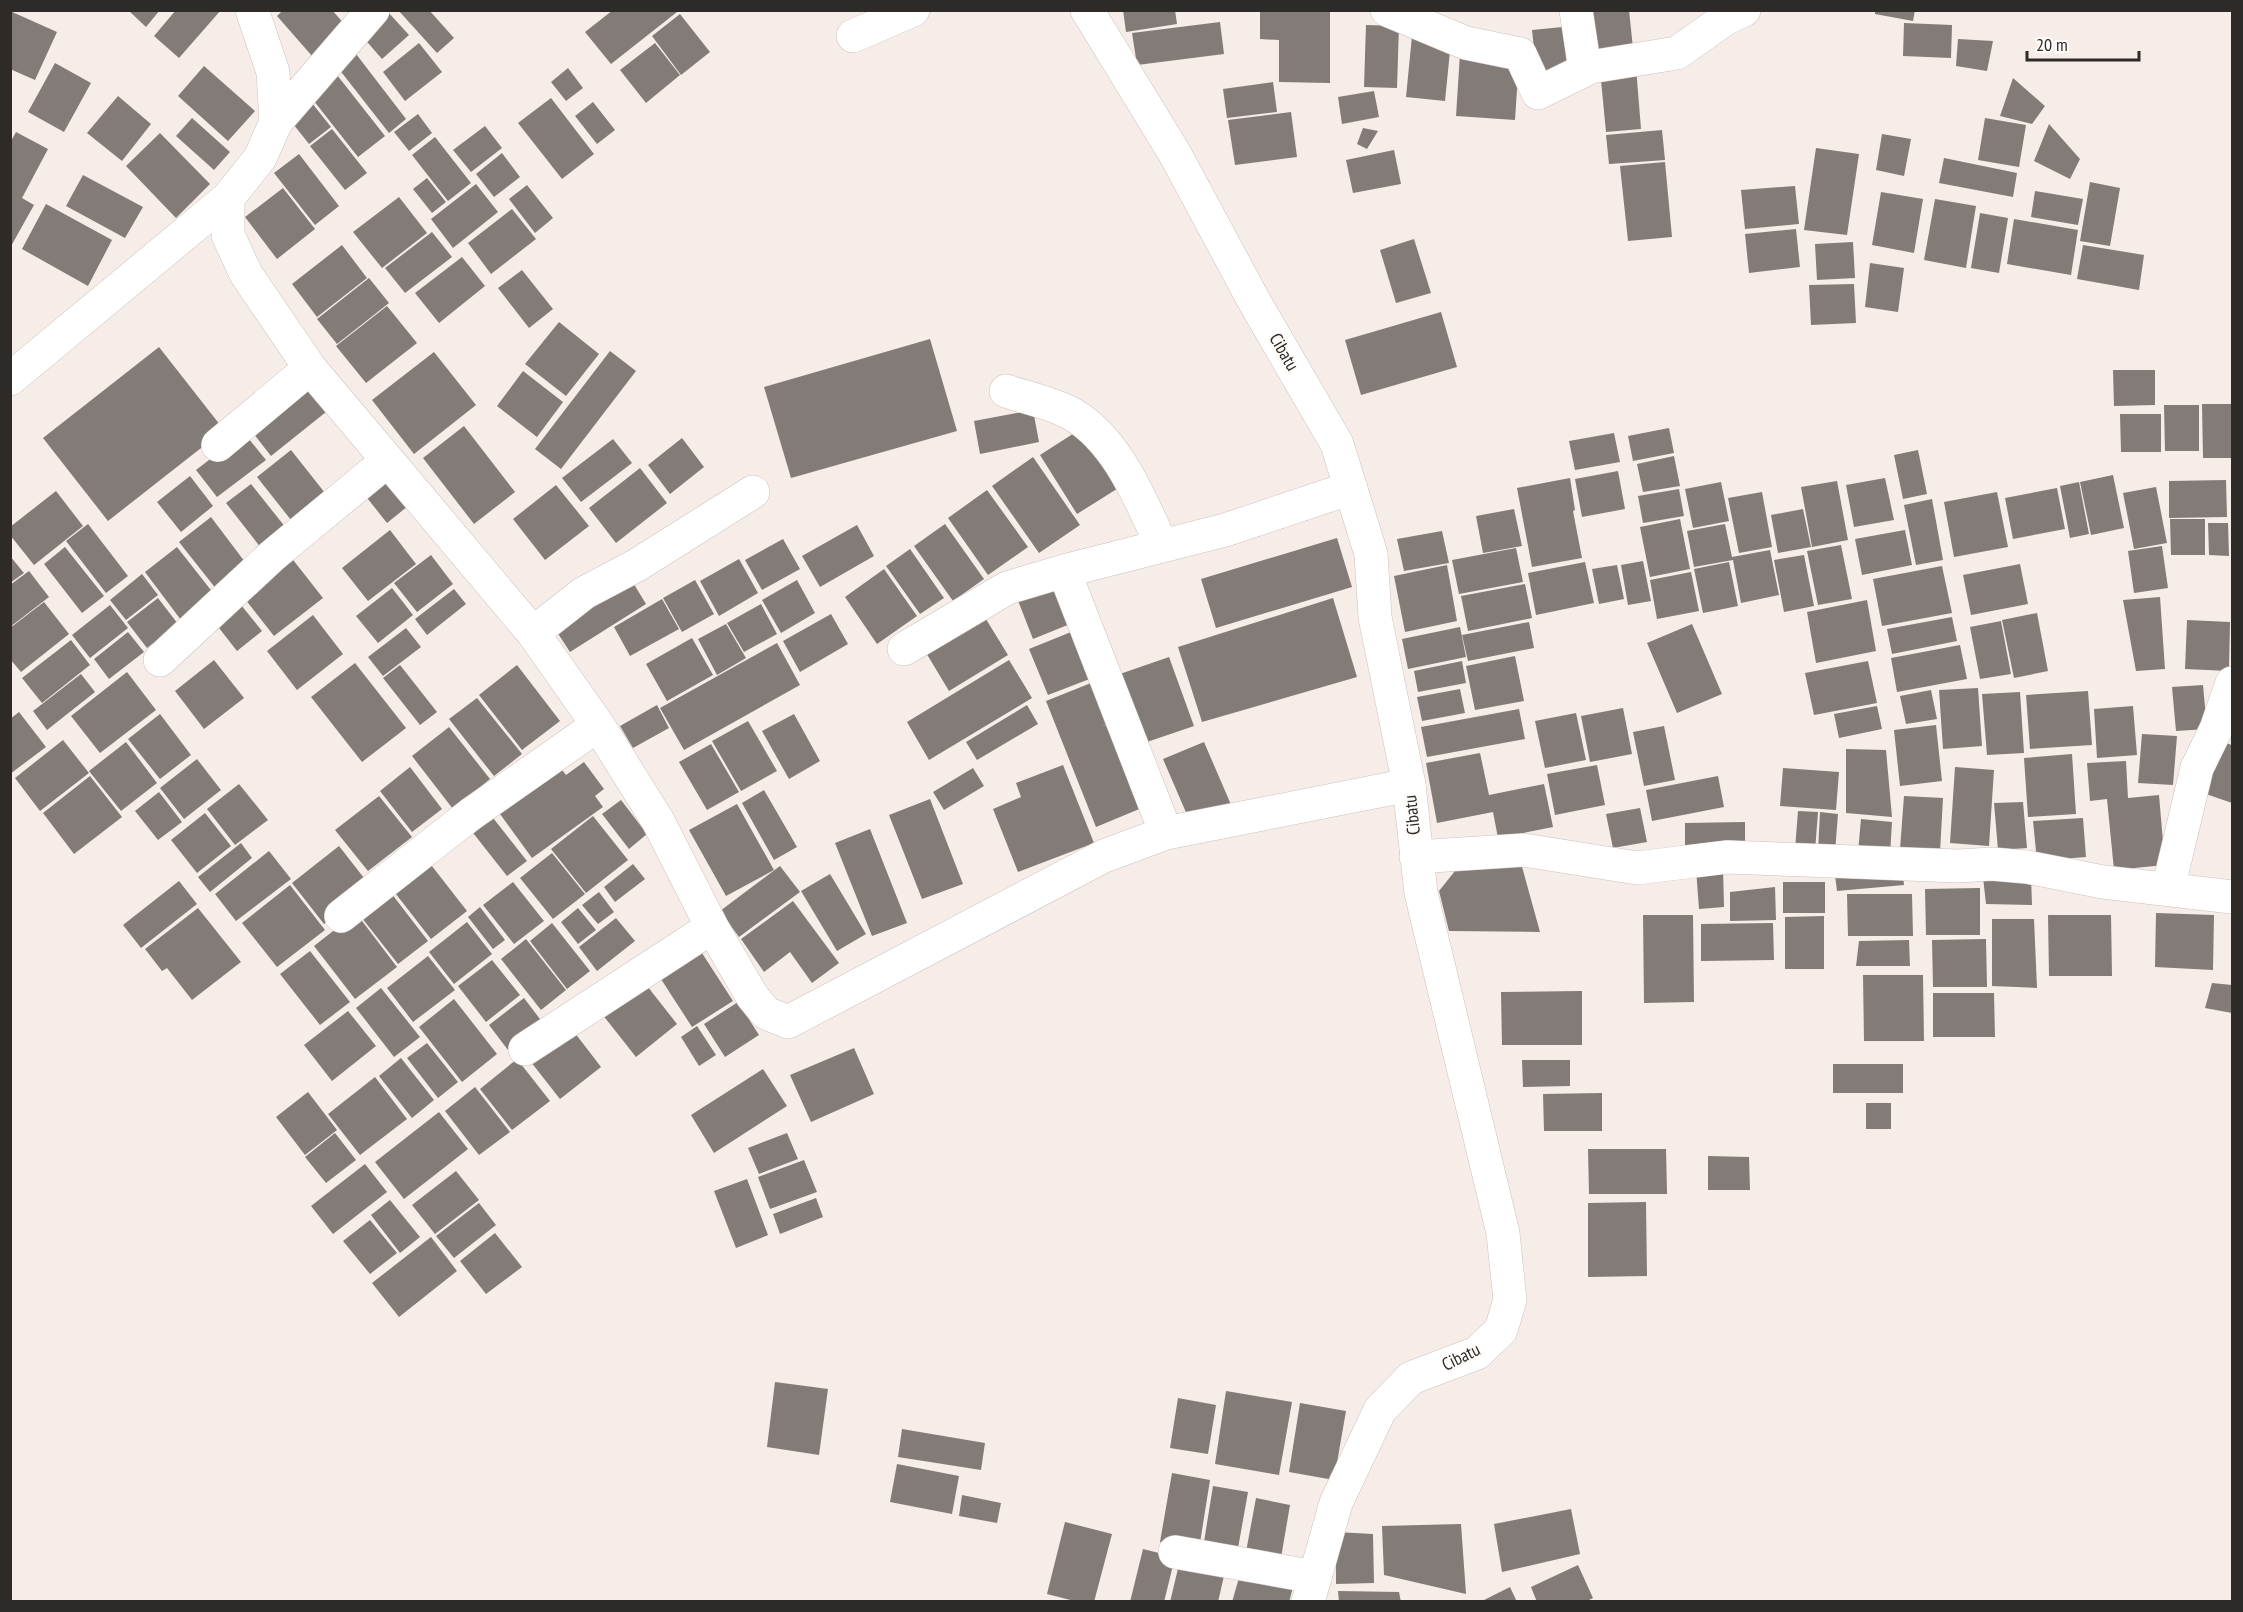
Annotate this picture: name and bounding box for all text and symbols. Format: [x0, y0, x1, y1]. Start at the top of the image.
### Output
scale bar [2027, 24, 2140, 62]
text: 20 m [2036, 33, 2068, 56]
street label: Cibatu [1264, 329, 1304, 375]
street label: Cibatu [1398, 794, 1425, 836]
street label: Cibatu [1438, 1337, 1484, 1376]

